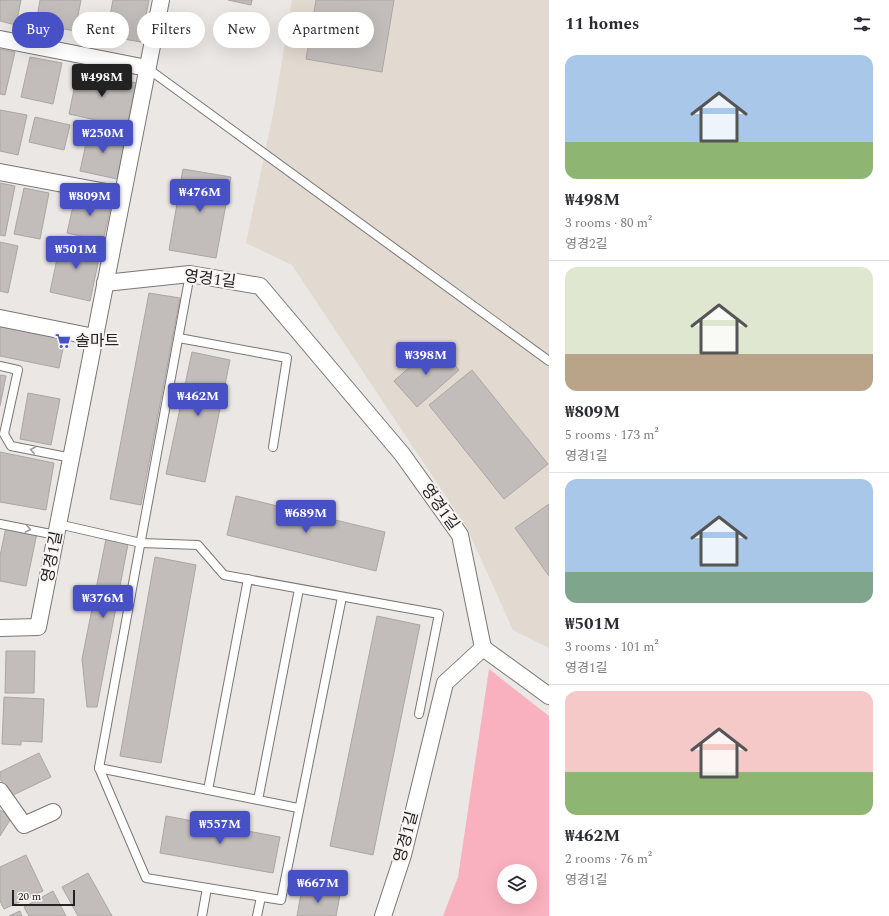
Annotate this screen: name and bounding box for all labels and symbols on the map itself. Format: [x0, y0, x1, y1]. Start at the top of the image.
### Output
pin: ₩498M [74, 64, 130, 98]
pin: ₩250M [75, 120, 131, 154]
pin: ₩476M [172, 179, 228, 213]
pin: ₩809M [62, 183, 118, 217]
pin: ₩501M [48, 236, 104, 270]
street label: 영경1길 [183, 264, 237, 294]
place label: 솔마트 [75, 329, 119, 353]
supermarket icon: 솔마트 [54, 332, 72, 350]
pin: ₩398M [398, 342, 454, 376]
pin: ₩462M [170, 383, 226, 417]
one-way arrow [30, 447, 36, 455]
street label: 영경1길 [415, 479, 465, 535]
pin: ₩689M [278, 500, 334, 534]
one-way arrow [25, 525, 31, 533]
street label: 영경1길 [35, 529, 69, 585]
pin: ₩376M [75, 585, 131, 619]
street label: 영경1길 [388, 809, 424, 865]
pin: ₩557M [192, 811, 248, 845]
pin: ₩667M [290, 870, 346, 904]
scale bar [12, 888, 75, 907]

